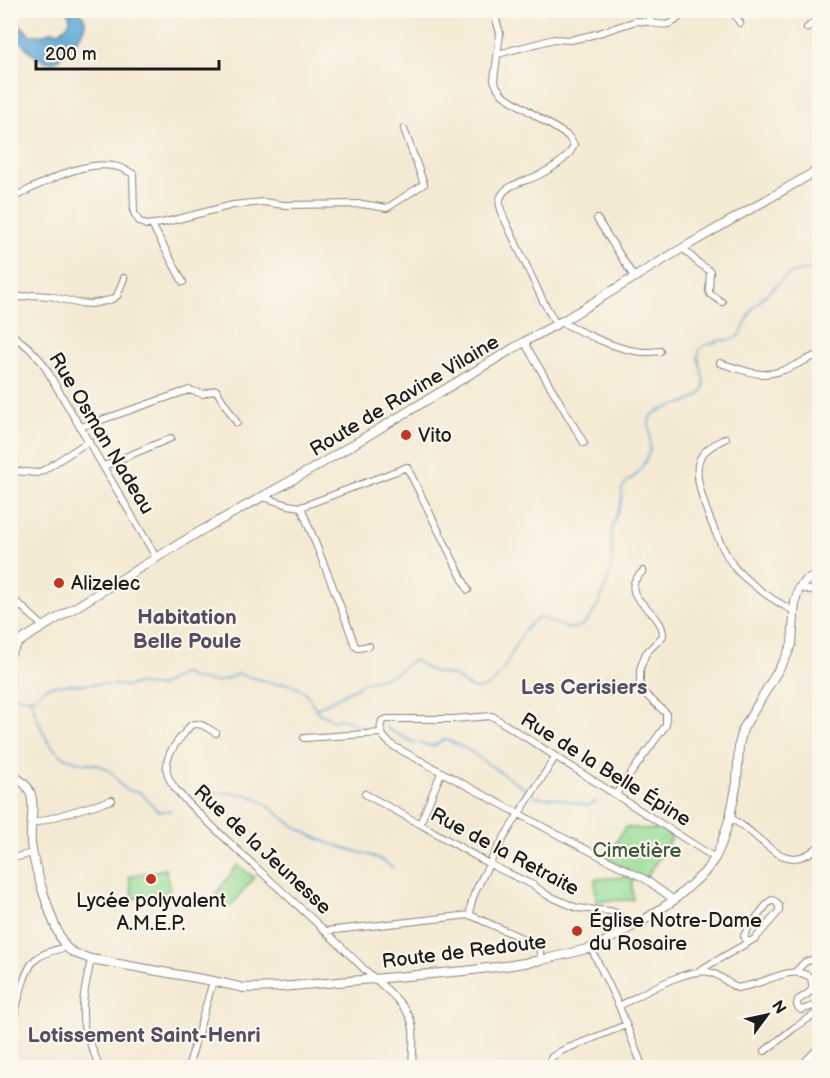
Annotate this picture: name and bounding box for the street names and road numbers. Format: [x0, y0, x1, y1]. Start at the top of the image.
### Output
street label: Route de Ravine Vilaine [306, 330, 504, 462]
street label: Rue Osman Nadeau [43, 348, 159, 519]
street label: Rue de la Belle Épine [516, 707, 696, 832]
street label: Rue de la Jeunesse [189, 780, 336, 920]
street label: Rue de la Retraite [426, 803, 583, 901]
street label: Route de Redoute [381, 930, 548, 974]

